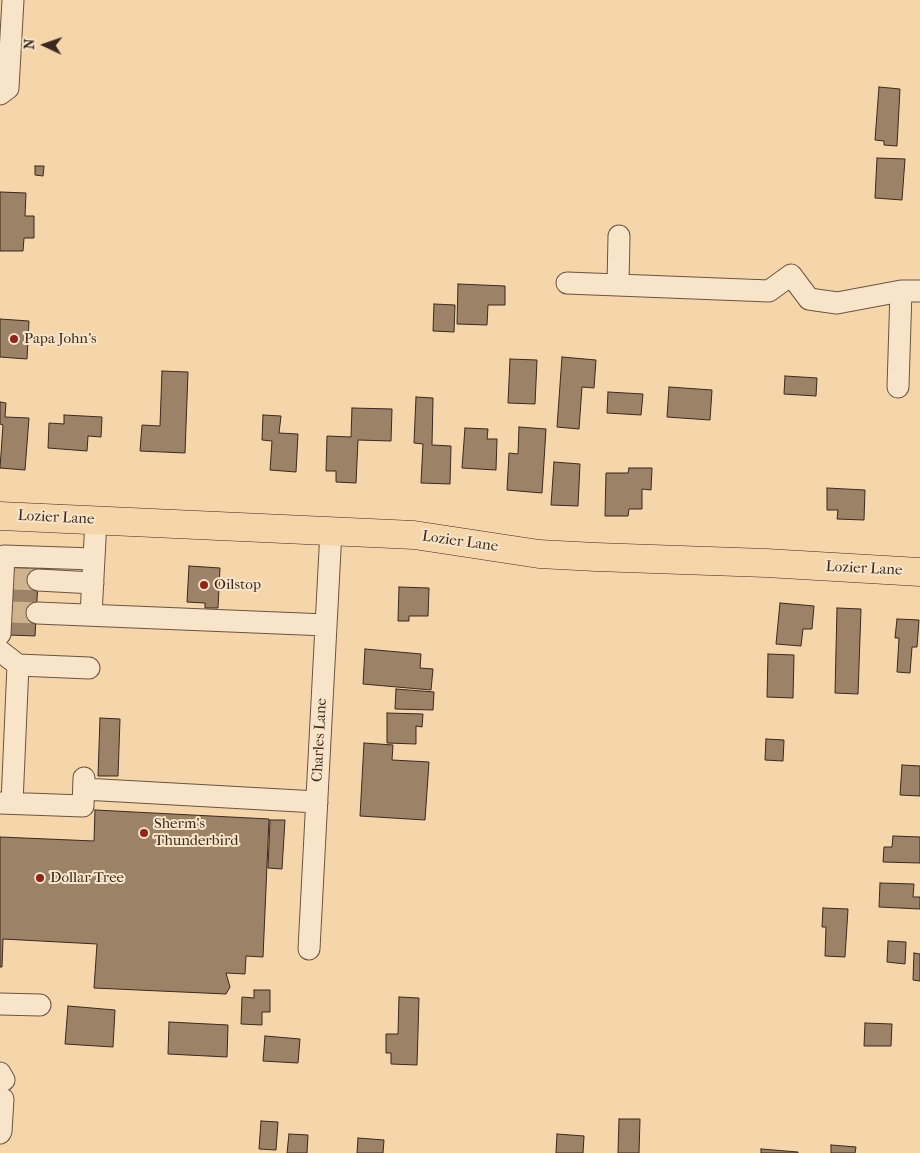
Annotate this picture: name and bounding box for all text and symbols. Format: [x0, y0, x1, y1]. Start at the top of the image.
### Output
north arrow [20, 20, 70, 70]
text: N [21, 38, 38, 50]
place label: Papa John's [24, 330, 97, 348]
marker: Papa John's [8, 333, 20, 345]
street label: Lozier Lane [17, 507, 95, 529]
street label: Lozier Lane [421, 528, 499, 556]
street label: Lozier Lane [825, 558, 903, 580]
place label: Oilstop [214, 576, 261, 594]
marker: Oilstop [198, 579, 210, 591]
street label: Charles Lane [309, 698, 331, 782]
place label: Sherm's Thunderbird [154, 815, 238, 850]
marker: Sherm's Thunderbird [138, 827, 150, 839]
place label: Dollar Tree [50, 869, 124, 887]
marker: Dollar Tree [34, 872, 46, 884]

